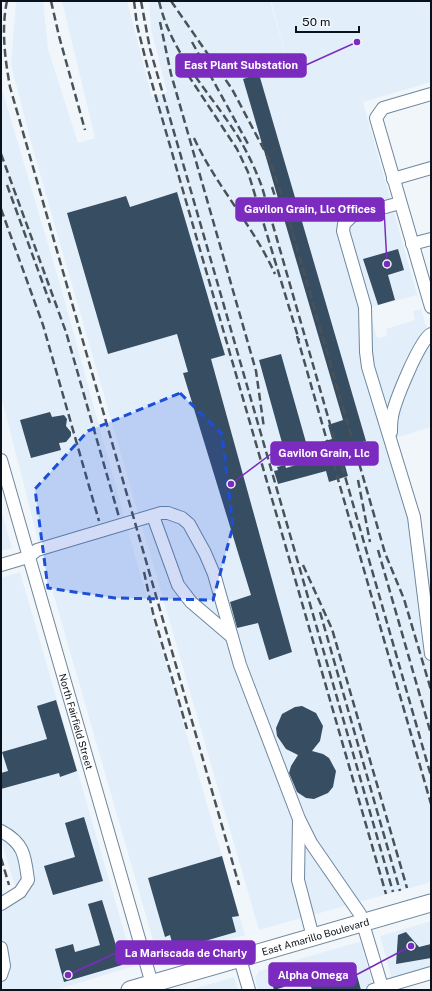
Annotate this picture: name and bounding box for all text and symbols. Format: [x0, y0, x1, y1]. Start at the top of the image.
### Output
scale bar [296, 8, 359, 34]
text: 50 m [302, 15, 330, 29]
callout: East Plant Substation [176, 54, 306, 77]
text: East Plant Substation [184, 59, 298, 71]
callout: Gavilon Grain, Llc Offices [236, 198, 384, 221]
text: Gavilon Grain, Llc Offices [244, 203, 376, 215]
callout: Gavilon Grain, Llc [271, 442, 378, 465]
text: Gavilon Grain, Llc [278, 447, 370, 459]
street label: North Fairfield Street [57, 672, 96, 771]
street label: East Amarillo Boulevard [260, 915, 371, 958]
callout: La Mariscada de Charly [116, 941, 255, 964]
text: La Mariscada de Charly [125, 947, 248, 959]
callout: Alpha Omega [269, 963, 356, 986]
text: Alpha Omega [278, 969, 348, 981]

